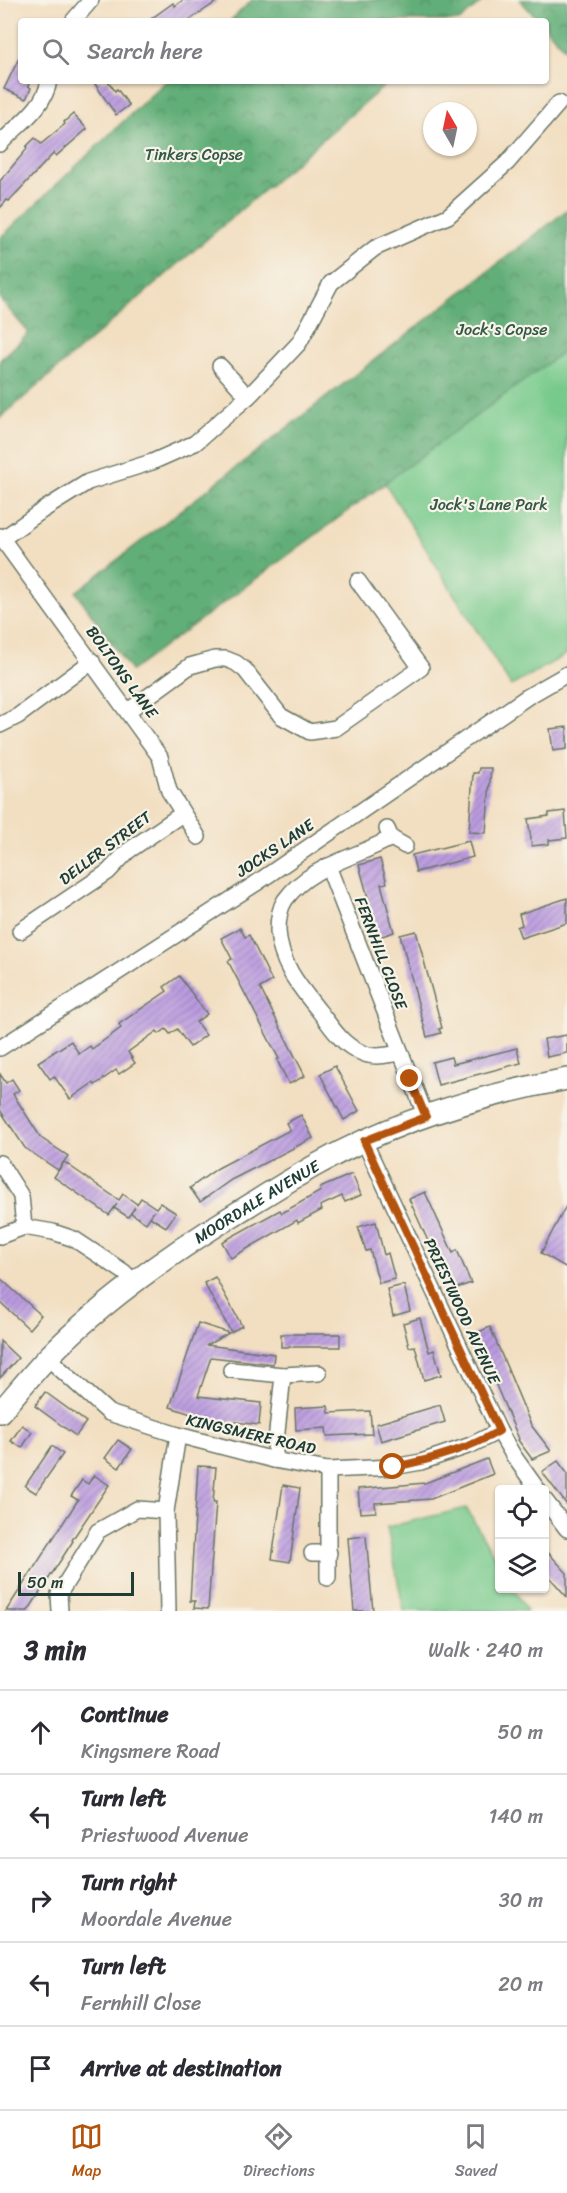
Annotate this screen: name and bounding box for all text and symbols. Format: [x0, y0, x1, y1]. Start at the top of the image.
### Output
search box [18, 18, 549, 84]
text: Search here [87, 32, 203, 71]
icon: search [39, 35, 72, 68]
north arrow [423, 102, 477, 156]
park label: Tinkers Copse [145, 140, 243, 169]
park label: Jock's Copse [456, 315, 547, 344]
park label: Jock's Lane Park [429, 490, 548, 519]
street label: BOLTONS LANE [78, 619, 166, 726]
street label: DELLER STREET [52, 802, 159, 893]
street label: JOCKS LANE [229, 810, 321, 886]
street label: FERNHILL CLOSE [346, 892, 416, 1015]
route end [396, 1065, 422, 1091]
street label: MOORDALE AVENUE [188, 1151, 326, 1251]
street label: PRIESTWOOD AVENUE [415, 1233, 509, 1390]
street label: KINGSMERE ROAD [183, 1405, 319, 1463]
route start [379, 1453, 405, 1479]
map controls [495, 1485, 549, 1593]
button: locate [495, 1485, 549, 1539]
button: layers [495, 1539, 549, 1593]
text: 50 m [27, 1568, 63, 1597]
scale bar [18, 1569, 134, 1596]
text: 3 min [24, 1627, 86, 1673]
text: Walk · 240 m [428, 1633, 543, 1668]
text: Continue [81, 1695, 169, 1734]
text: 50 m [498, 1715, 543, 1750]
icon: ahead [24, 1716, 57, 1749]
text: Kingsmere Road [81, 1734, 219, 1769]
text: Turn left [81, 1779, 166, 1818]
text: 140 m [489, 1799, 543, 1834]
icon: left [24, 1800, 57, 1833]
text: Priestwood Avenue [81, 1818, 249, 1853]
text: Turn right [81, 1863, 176, 1902]
text: 30 m [499, 1883, 543, 1918]
icon: right [24, 1884, 57, 1917]
text: Moordale Avenue [81, 1902, 232, 1937]
text: Turn left [81, 1947, 166, 1986]
text: 20 m [498, 1967, 543, 2002]
icon: left [24, 1968, 57, 2001]
text: Fernhill Close [81, 1986, 201, 2021]
text: Arrive at destination [81, 2049, 282, 2088]
icon: arrive [24, 2052, 57, 2085]
tab: Map [70, 2120, 103, 2185]
tab: Directions [243, 2120, 315, 2185]
tab: Saved [455, 2120, 497, 2185]

